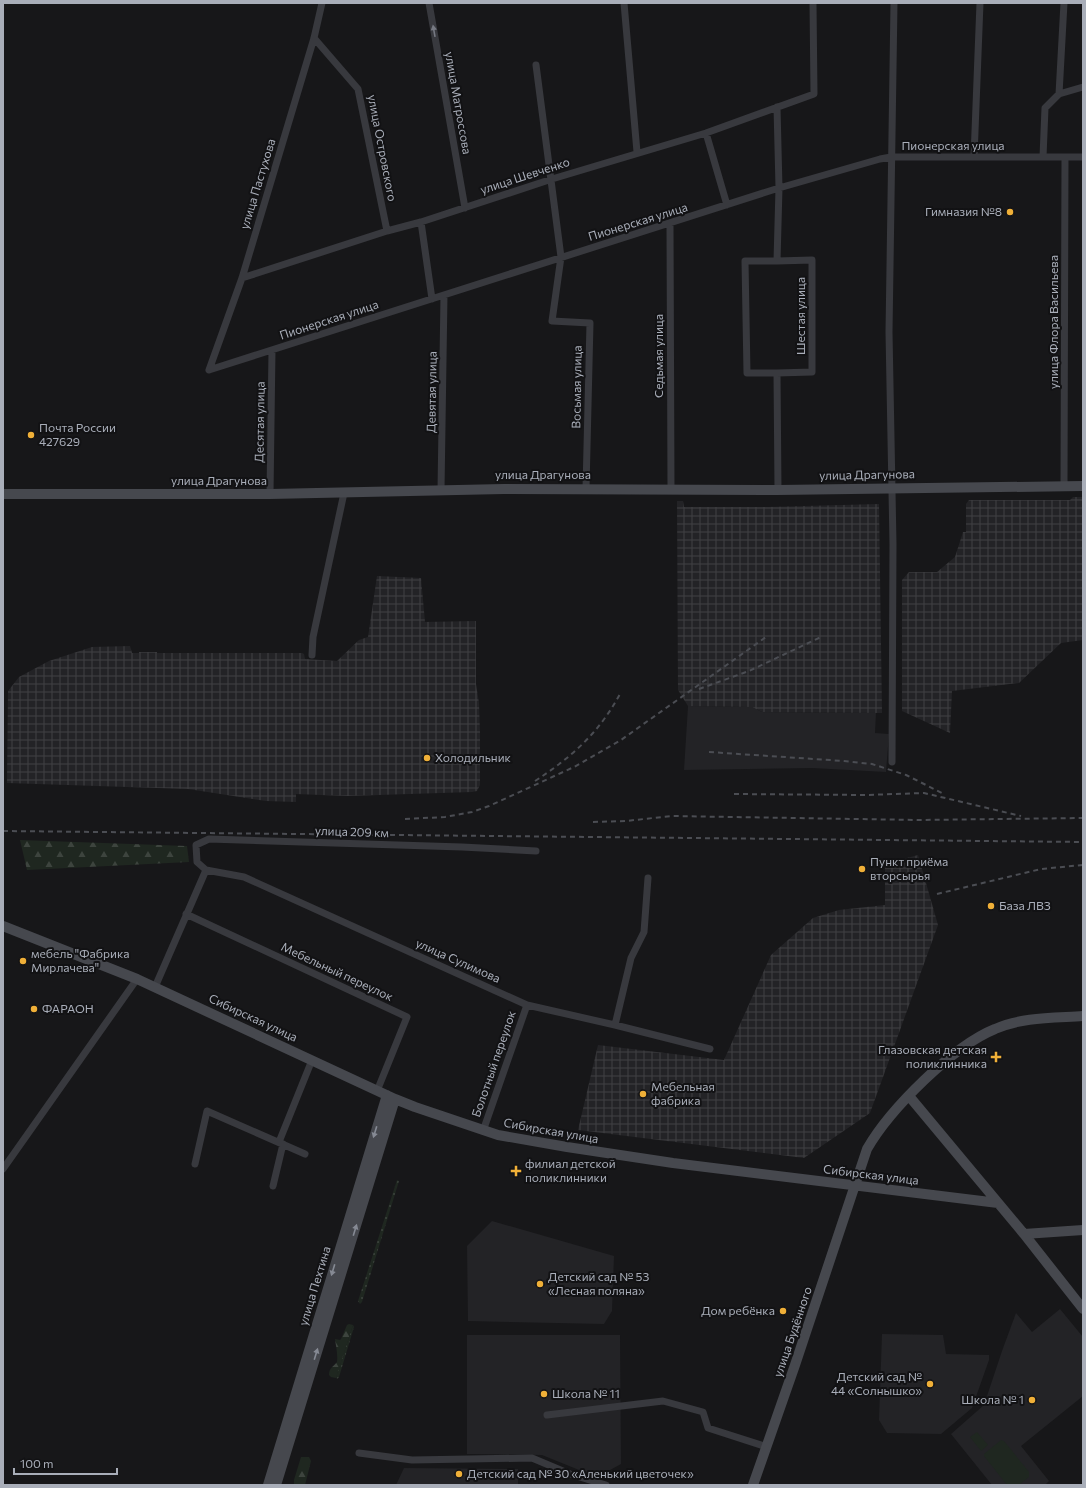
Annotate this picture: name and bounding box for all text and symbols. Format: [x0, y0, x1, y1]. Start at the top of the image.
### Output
one-way arrow [431, 25, 437, 37]
street label: улица Матроссова [443, 50, 475, 155]
street label: улица Островского [366, 93, 400, 202]
street label: улица Пастухова [237, 137, 277, 231]
street label: Пионерская улица [901, 138, 1005, 152]
street label: улица Шевченко [478, 154, 571, 196]
street label: Пионерская улица [586, 199, 689, 243]
place label: Гимназия №8 [925, 204, 1002, 218]
marker: Гимназия №8 [1005, 207, 1015, 217]
street label: улица Флора Васильева [1046, 255, 1060, 389]
street label: Шестая улица [793, 277, 807, 355]
street label: Пионерская улица [277, 296, 380, 342]
street label: Седьмая улица [651, 314, 665, 398]
street label: Восьмая улица [568, 345, 584, 429]
street label: Девятая улица [423, 351, 439, 433]
street label: Десятая улица [251, 381, 267, 463]
place label: Почта России 427629 [39, 420, 116, 448]
marker: Почта России 427629 [26, 430, 36, 440]
street label: улица Драгунова [819, 466, 915, 482]
street label: улица Драгунова [495, 467, 591, 481]
street label: улица Драгунова [171, 473, 267, 487]
place label: Холодильник [435, 750, 512, 764]
marker: Холодильник [422, 753, 432, 763]
street label: улица 209 км [315, 823, 389, 839]
place label: Пункт приёма вторсырья [870, 854, 948, 882]
marker: Пункт приёма вторсырья [857, 864, 867, 874]
place label: База ЛВЗ [999, 898, 1051, 912]
marker: База ЛВЗ [986, 901, 996, 911]
street label: улица Сулимова [414, 935, 503, 985]
street label: Мебельный переулок [279, 939, 396, 1003]
place label: мебель "Фабрика Мирлачева" [31, 946, 130, 974]
marker: мебель "Фабрика Мирлачева" [18, 956, 28, 966]
street label: Сибирская улица [207, 990, 300, 1044]
place label: ФАРАОН [42, 1001, 94, 1015]
marker: ФАРАОН [29, 1004, 39, 1014]
street label: Болотный переулок [468, 1008, 518, 1119]
place label: Глазовская детская поликлинника [878, 1042, 987, 1070]
marker: Глазовская детская поликлинника [990, 1051, 1002, 1063]
place label: Мебельная фабрика [651, 1079, 715, 1107]
marker: Мебельная фабрика [638, 1089, 648, 1099]
street label: Сибирская улица [503, 1115, 600, 1145]
one-way arrow [372, 1127, 378, 1139]
place label: филиал детской поликлинники [525, 1156, 616, 1184]
street label: Сибирская улица [822, 1161, 920, 1187]
marker: филиал детской поликлинники [510, 1165, 522, 1177]
one-way arrow [352, 1224, 358, 1236]
street label: улица Пехтина [295, 1244, 333, 1327]
one-way arrow [330, 1264, 336, 1276]
place label: Детский сад № 53 «Лесная поляна» [548, 1269, 649, 1297]
marker: Детский сад № 53 «Лесная поляна» [535, 1279, 545, 1289]
street label: улица Будённого [770, 1285, 814, 1379]
place label: Дом ребёнка [701, 1303, 775, 1317]
marker: Дом ребёнка [778, 1306, 788, 1316]
one-way arrow [313, 1348, 319, 1360]
place label: Детский сад № 44 «Солнышко» [831, 1369, 922, 1397]
marker: Детский сад № 44 «Солнышко» [925, 1379, 935, 1389]
place label: Школа № 11 [552, 1386, 620, 1400]
marker: Школа № 11 [539, 1389, 549, 1399]
place label: Школа № 1 [961, 1392, 1024, 1406]
marker: Школа № 1 [1027, 1395, 1037, 1405]
scale bar [14, 1450, 117, 1476]
text: 100 m [20, 1456, 54, 1470]
place label: Детский сад № 30 «Аленький цветочек» [467, 1466, 694, 1480]
marker: Детский сад № 30 «Аленький цветочек» [454, 1469, 464, 1479]

